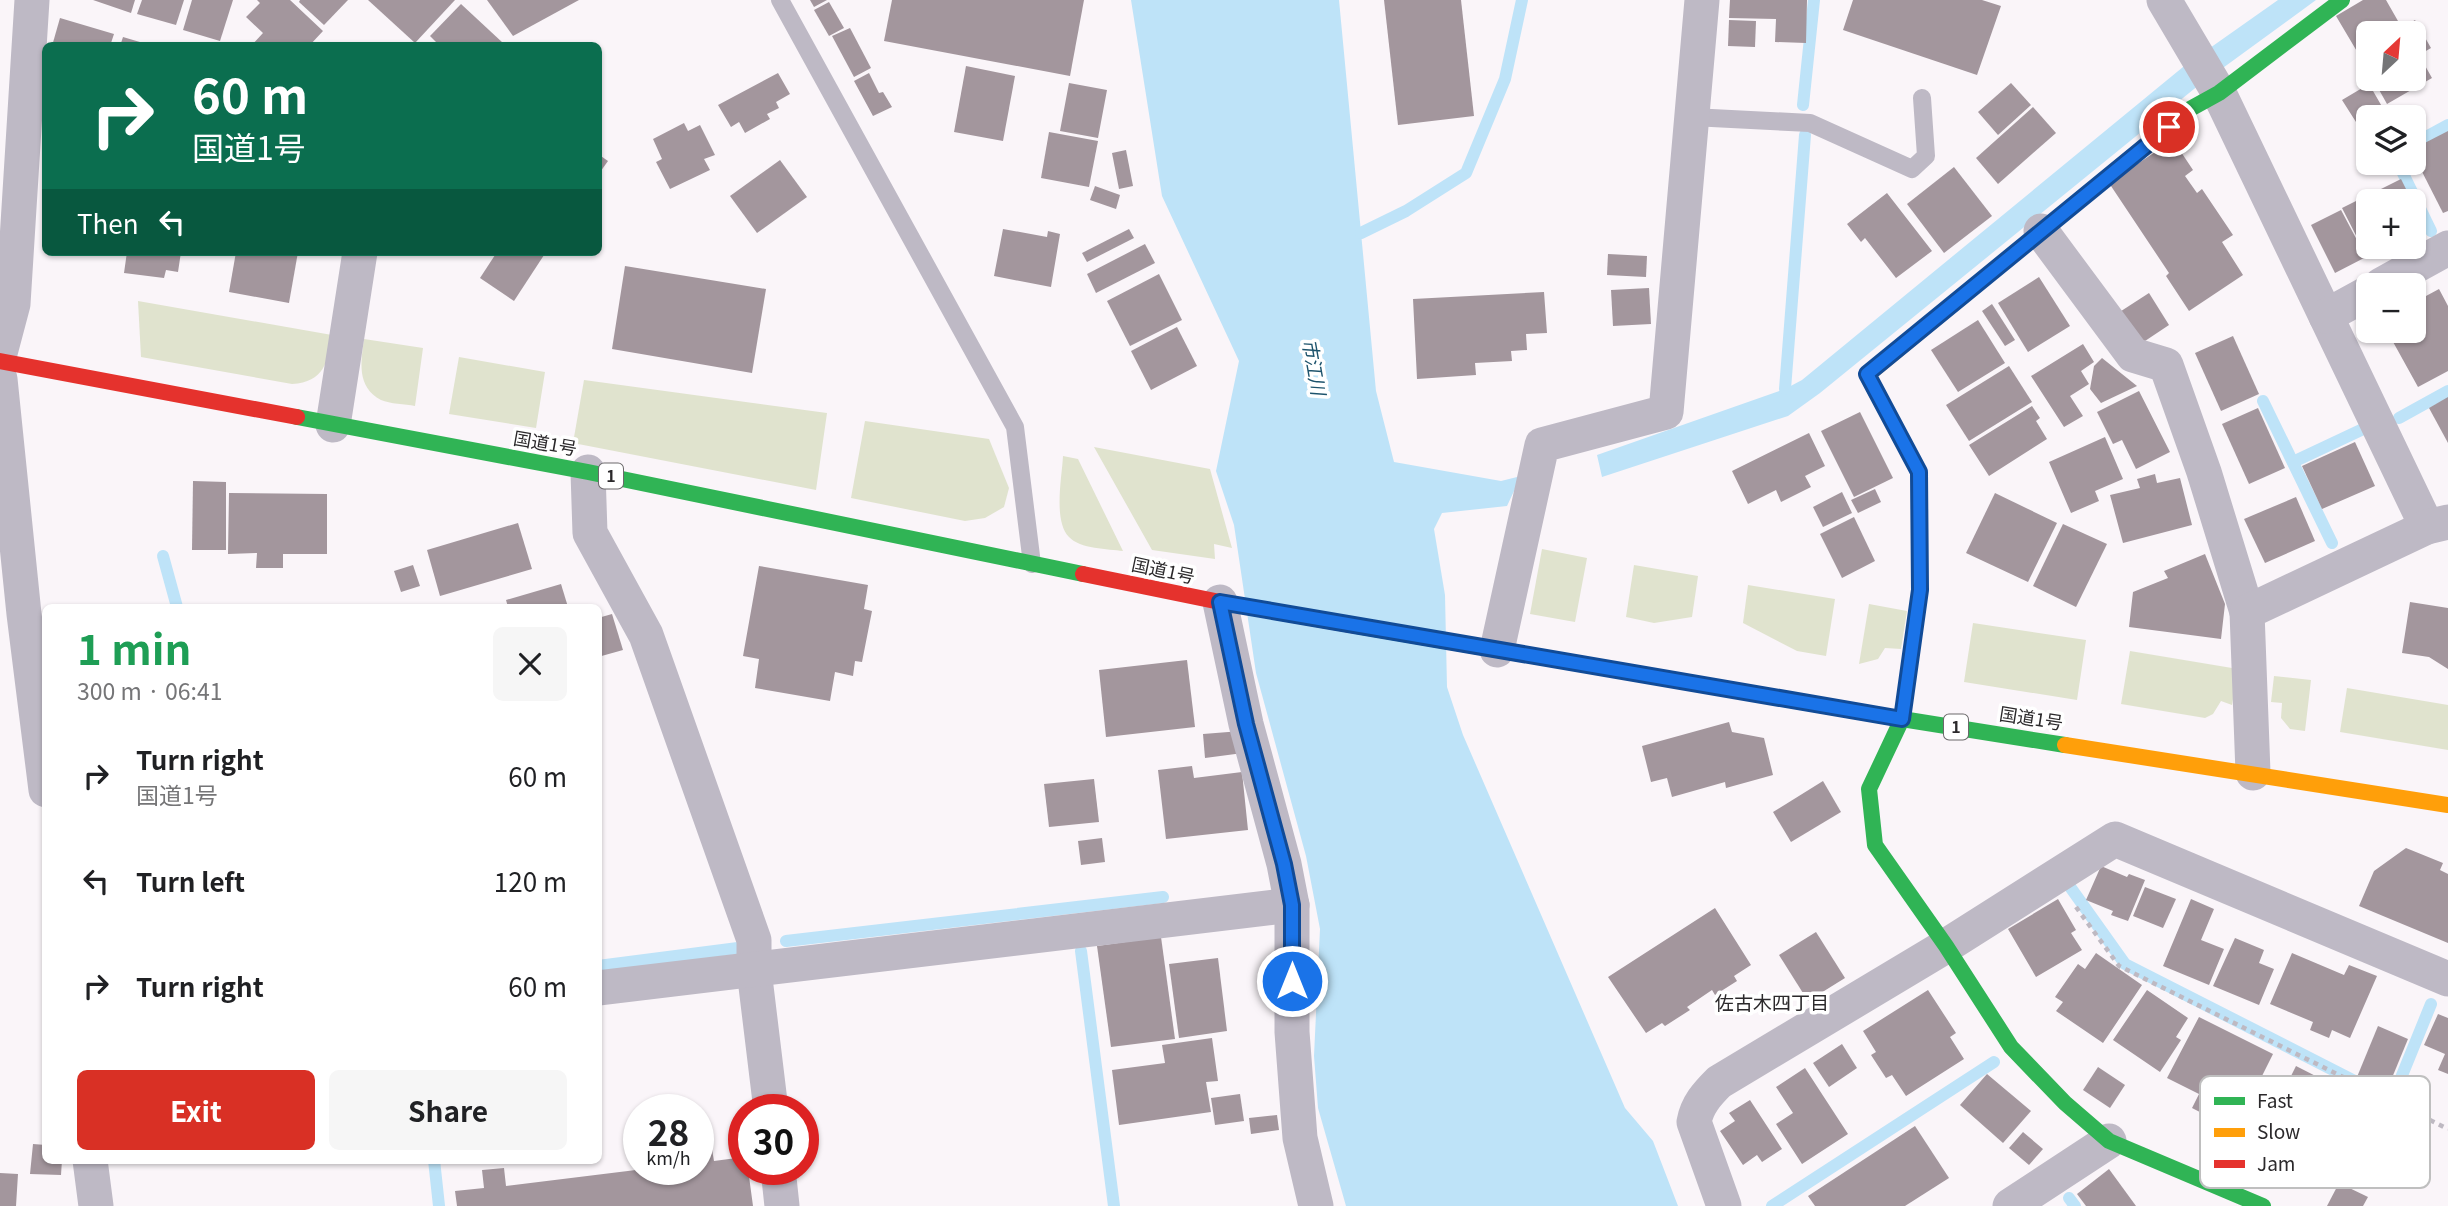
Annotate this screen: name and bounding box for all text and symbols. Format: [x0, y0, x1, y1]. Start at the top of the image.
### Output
north arrow [2356, 21, 2426, 91]
map controls [2356, 21, 2426, 343]
text: 60 m [192, 57, 308, 128]
icon: right [77, 70, 168, 161]
pin [2139, 97, 2199, 157]
button: layers [2356, 105, 2426, 175]
icon: arrive [2150, 108, 2188, 146]
text: 国道1号 [192, 123, 306, 169]
button: + [2356, 189, 2426, 259]
icon: left [153, 203, 191, 241]
text: Then [77, 204, 139, 241]
button: − [2356, 273, 2426, 343]
water label: 市江川 [1297, 336, 1334, 399]
street label: 国道1号 [512, 424, 579, 460]
road number: 1 [599, 463, 623, 489]
street label: 国道1号 [1129, 550, 1197, 588]
text: 1 min [77, 616, 192, 677]
button: close [493, 627, 567, 701]
text: 300 m · 06:41 [77, 673, 222, 707]
street label: 国道1号 [1998, 699, 2065, 735]
road number: 1 [1944, 714, 1968, 740]
text: Turn right [136, 740, 264, 777]
icon: right [77, 757, 115, 795]
text: 60 m [508, 757, 567, 794]
text: 国道1号 [136, 777, 218, 811]
icon: left [77, 862, 115, 900]
text: Turn left [136, 862, 245, 899]
text: 120 m [494, 862, 567, 899]
position arrow [1255, 944, 1329, 1018]
icon: right [77, 967, 115, 1005]
text: Turn right [136, 967, 264, 1004]
text: 60 m [508, 967, 567, 1004]
district label: 佐古木四丁目 [1715, 988, 1829, 1015]
button: Exit [77, 1070, 315, 1150]
button: Share [329, 1070, 567, 1150]
legend [2200, 1076, 2430, 1188]
text: Fast [2257, 1086, 2293, 1113]
speed limit sign: 30 [728, 1094, 819, 1185]
text: 28 [648, 1105, 689, 1156]
text: Slow [2257, 1117, 2300, 1144]
text: km/h [646, 1144, 691, 1170]
text: Jam [2257, 1149, 2295, 1176]

